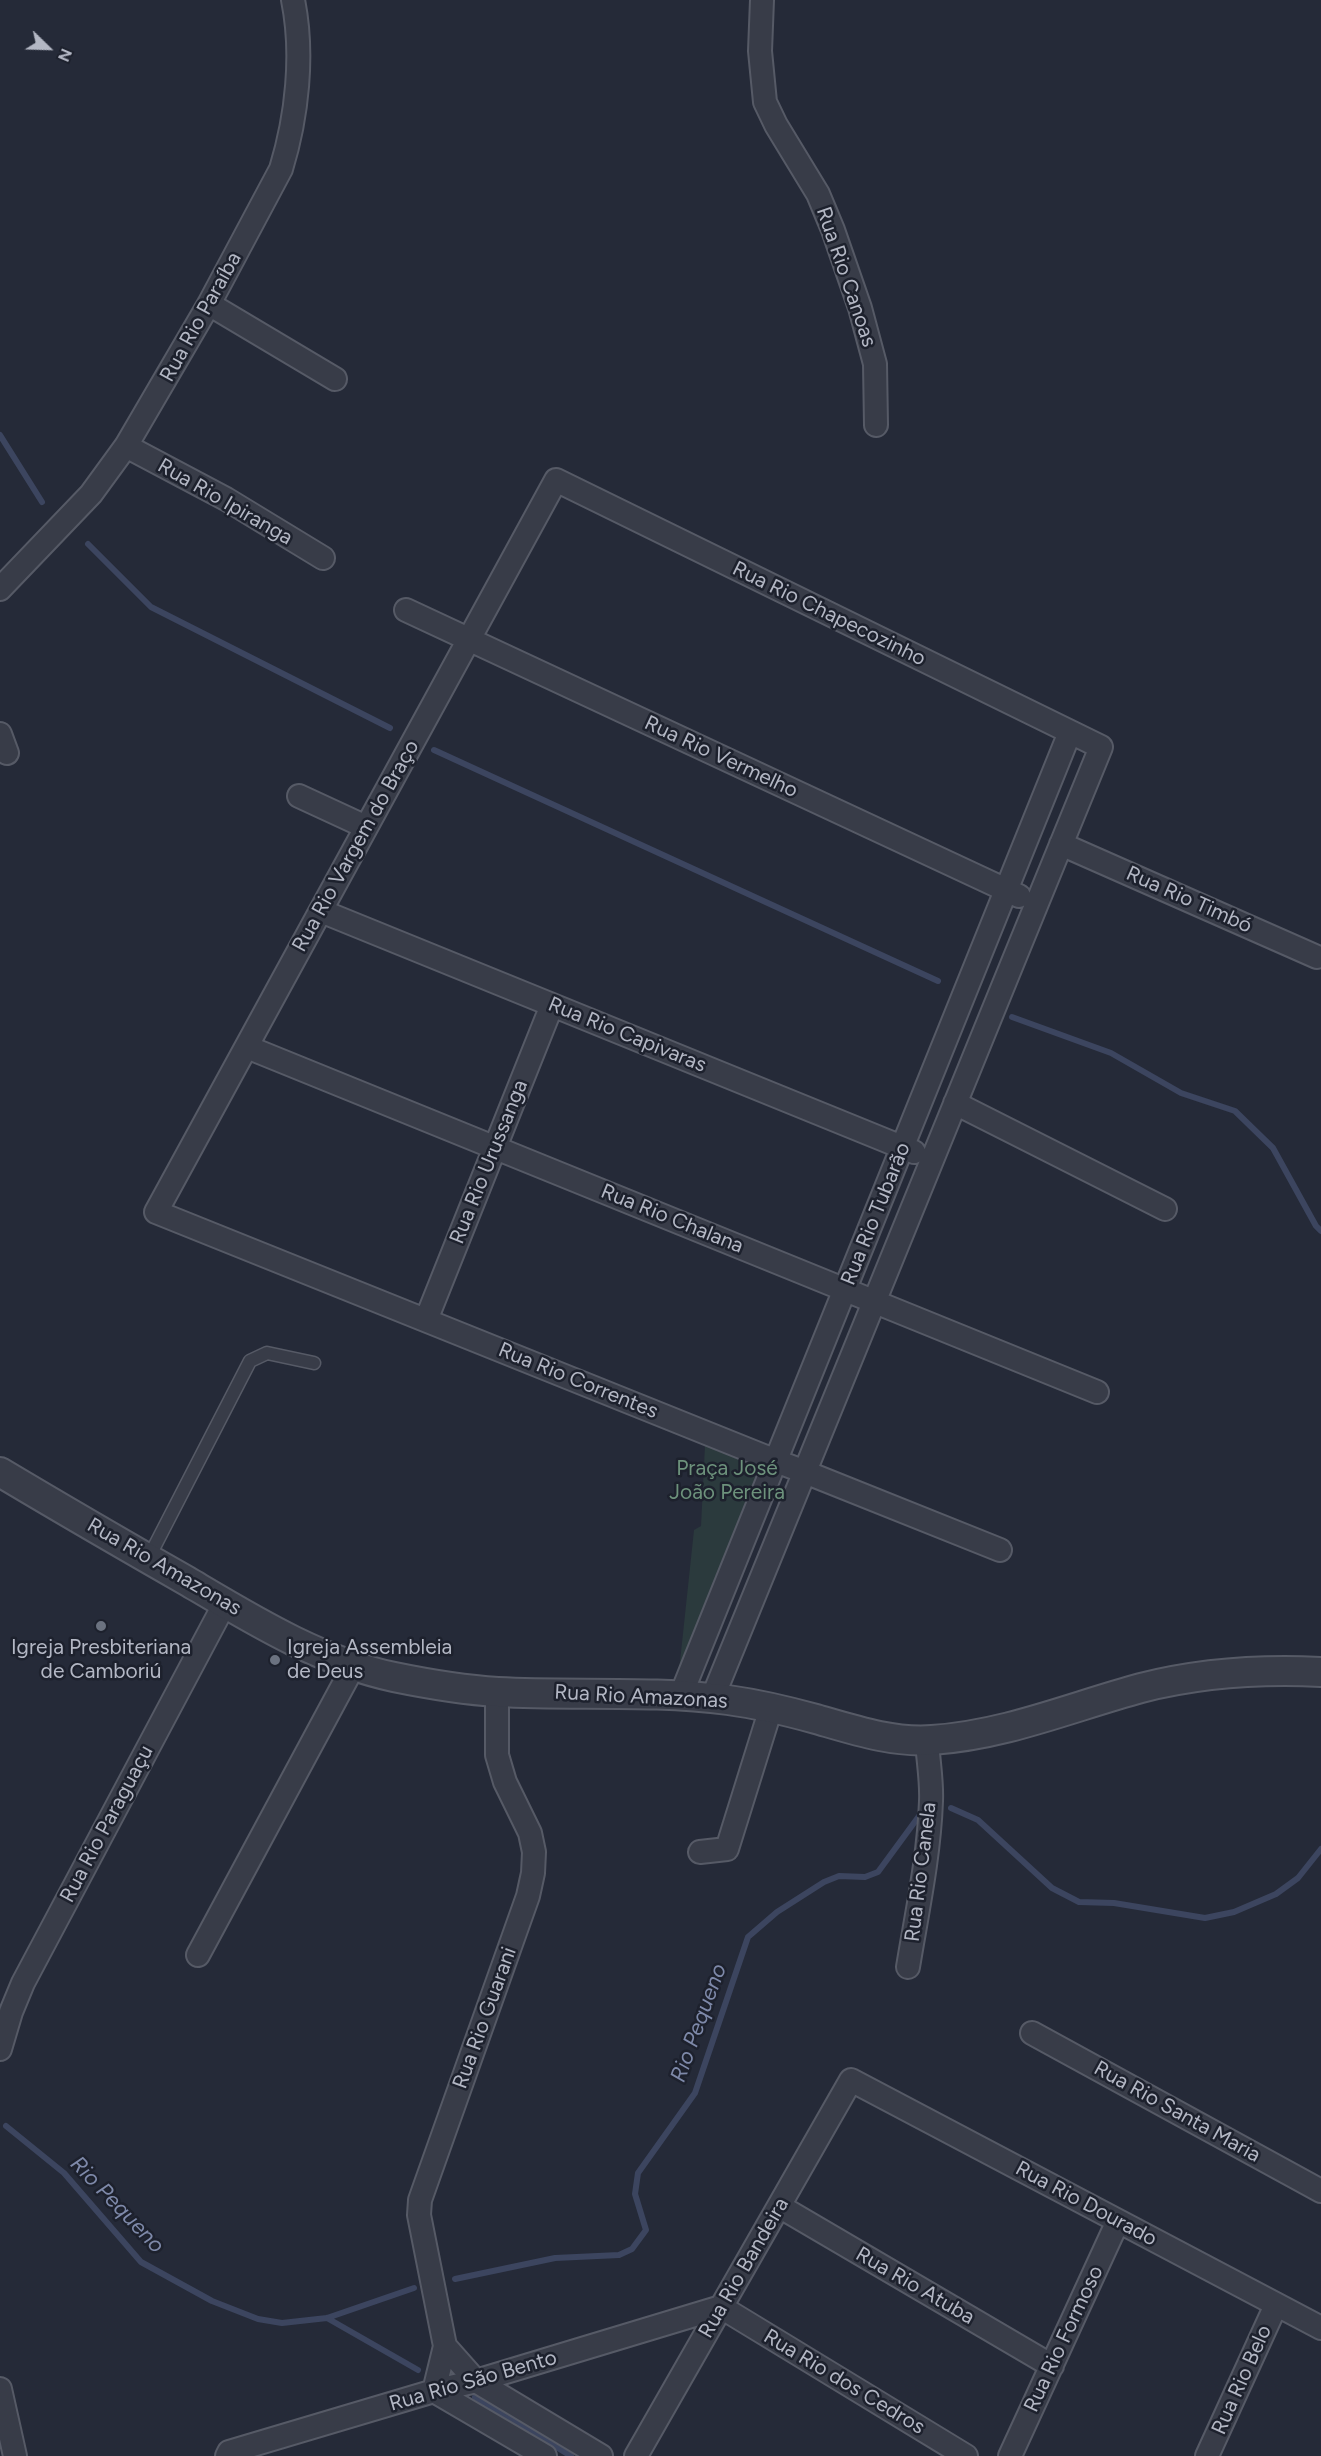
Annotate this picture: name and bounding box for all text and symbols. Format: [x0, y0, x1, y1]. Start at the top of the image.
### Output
north arrow [18, 18, 78, 78]
text: N [54, 46, 76, 65]
street label: Rua Rio Canoas [810, 204, 882, 350]
street label: Rua Rio Paraíba [155, 248, 247, 386]
street label: Rua Rio Ipiranga [153, 453, 297, 551]
street label: Rua Rio Chapecozinho [728, 556, 930, 672]
street label: Rua Rio Vermelho [640, 710, 802, 804]
street label: Rua Rio Vargem do Braço [287, 736, 425, 956]
street label: Rua Rio Timbó [1122, 861, 1256, 939]
street label: Rua Rio Capivaras [544, 992, 710, 1078]
street label: Rua Rio Urussanga [445, 1076, 533, 1248]
street label: Rua Rio Tubarão [836, 1139, 916, 1289]
street label: Rua Rio Chalana [597, 1179, 747, 1259]
street label: Rua Rio Correntes [494, 1337, 662, 1425]
park label: Praça José João Pereira [669, 1456, 785, 1506]
street label: Rua Rio Amazonas [83, 1513, 245, 1621]
marker: Igreja Presbiteriana de Camboriú [94, 1619, 108, 1633]
place label: Igreja Presbiteriana de Camboriú [11, 1635, 191, 1685]
place label: Igreja Assembleia de Deus [287, 1635, 452, 1685]
marker: Igreja Assembleia de Deus [268, 1653, 282, 1667]
street label: Rua Rio Amazonas [554, 1680, 728, 1714]
street label: Rua Rio Paraguaçu [55, 1741, 159, 1907]
street label: Rua Rio Canela [900, 1801, 942, 1943]
street label: Rua Rio Guarani [448, 1944, 522, 2092]
water label: Rio Pequeno [665, 1960, 733, 2086]
street label: Rua Rio Santa Maria [1089, 2056, 1265, 2168]
water label: Rio Pequeno [64, 2151, 170, 2259]
street label: Rua Rio Dourado [1011, 2156, 1161, 2252]
street label: Rua Rio Bandeira [694, 2193, 794, 2343]
street label: Rua Rio Atuba [851, 2242, 979, 2330]
street label: Rua Rio Formoso [1019, 2262, 1109, 2416]
street label: Rua Rio Belo [1207, 2321, 1277, 2439]
street label: Rua Rio dos Cedros [759, 2324, 929, 2440]
street label: Rua Rio São Bento [386, 2345, 560, 2417]

